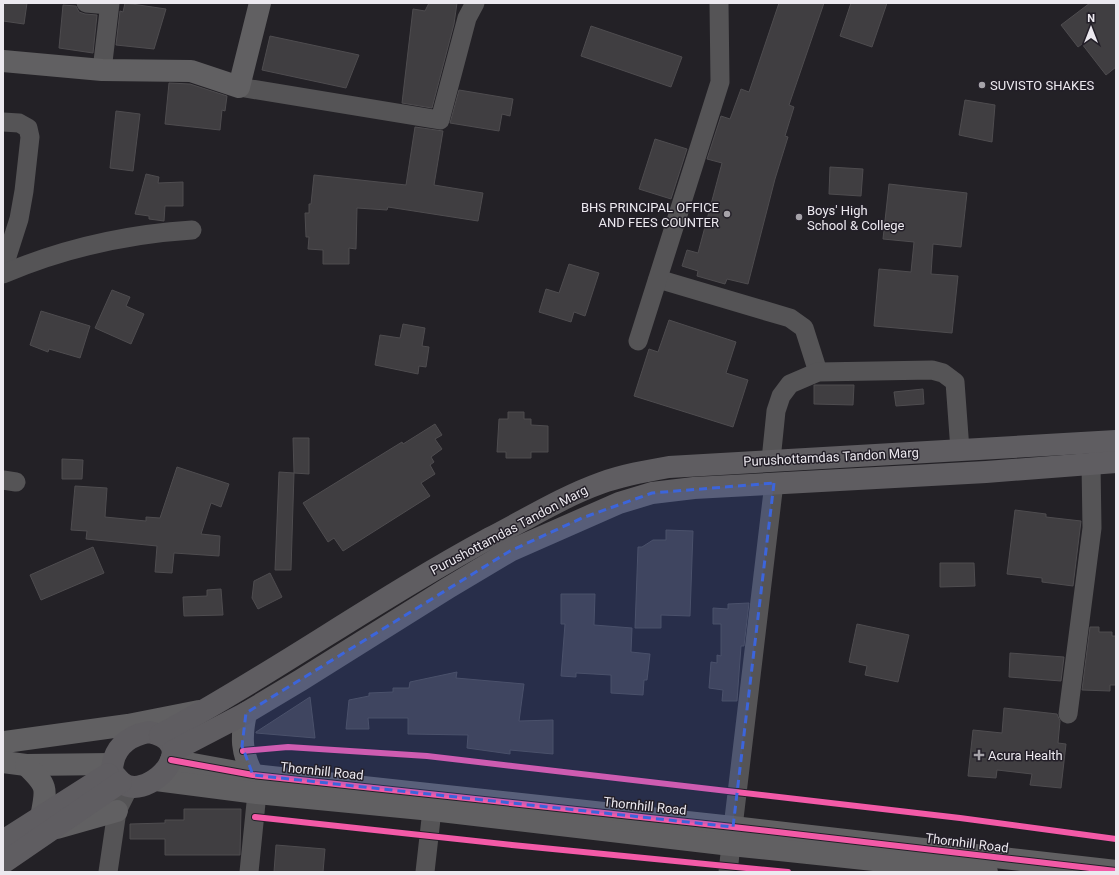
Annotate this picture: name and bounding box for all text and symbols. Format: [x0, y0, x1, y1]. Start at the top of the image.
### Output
north arrow [1071, 8, 1111, 48]
text: N [1087, 12, 1095, 25]
place label: SUVISTO SHAKES [990, 78, 1095, 93]
marker: SUVISTO SHAKES [977, 80, 987, 90]
place label: BHS PRINCIPAL OFFICE AND FEES COUNTER [581, 200, 719, 230]
place label: Boys' High School & College [807, 203, 905, 233]
marker: BHS PRINCIPAL OFFICE AND FEES COUNTER [722, 209, 732, 219]
marker: Boys' High School & College [794, 212, 804, 222]
street label: Purushottamdas Tandon Marg [743, 445, 919, 469]
street label: Purushottamdas Tandon Marg [428, 482, 590, 578]
place label: Acura Health [988, 748, 1063, 763]
marker: Acura Health [973, 749, 985, 761]
street label: Thornhill Road [280, 759, 364, 783]
street label: Thornhill Road [603, 794, 687, 818]
street label: Thornhill Road [925, 830, 1009, 856]

